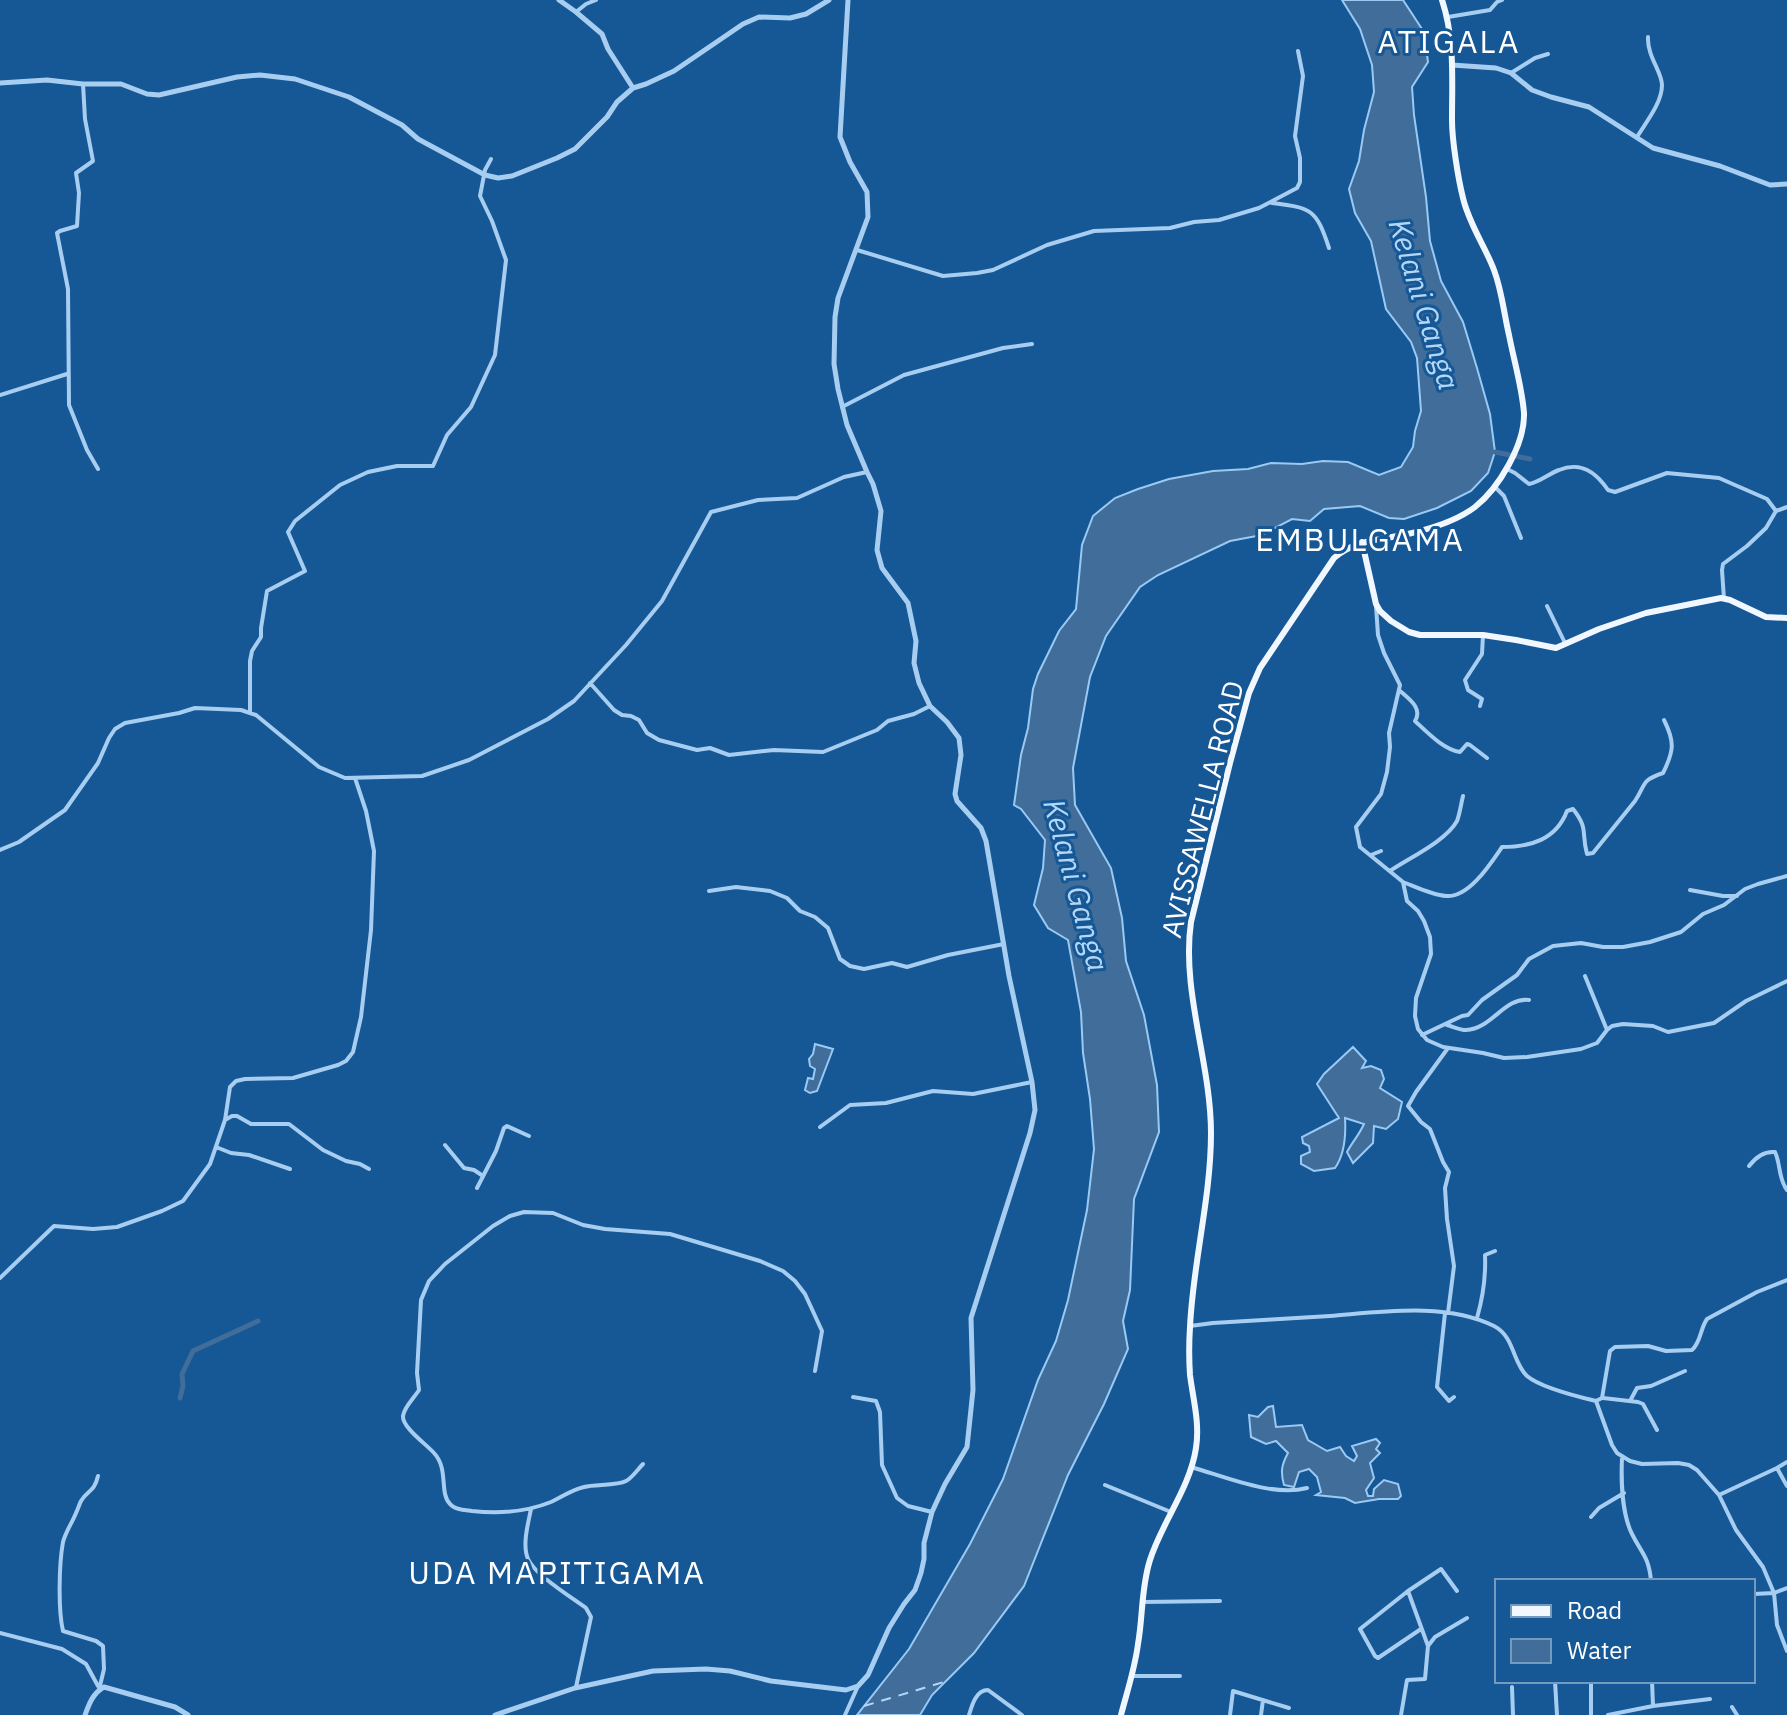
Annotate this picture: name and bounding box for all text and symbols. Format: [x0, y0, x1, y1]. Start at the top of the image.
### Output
district label: ATIGALA [1377, 20, 1521, 62]
water label: Kelani Ganga [1380, 214, 1470, 394]
district label: EMBULGAMA [1255, 518, 1465, 560]
street label: AVISSAWELLA ROAD [1152, 677, 1252, 941]
water label: Kelani Ganga [1035, 794, 1119, 976]
district label: UDA MAPITIGAMA [408, 1551, 706, 1593]
legend [1495, 1579, 1755, 1683]
text: Road [1567, 1594, 1622, 1626]
text: Water [1567, 1634, 1631, 1666]

